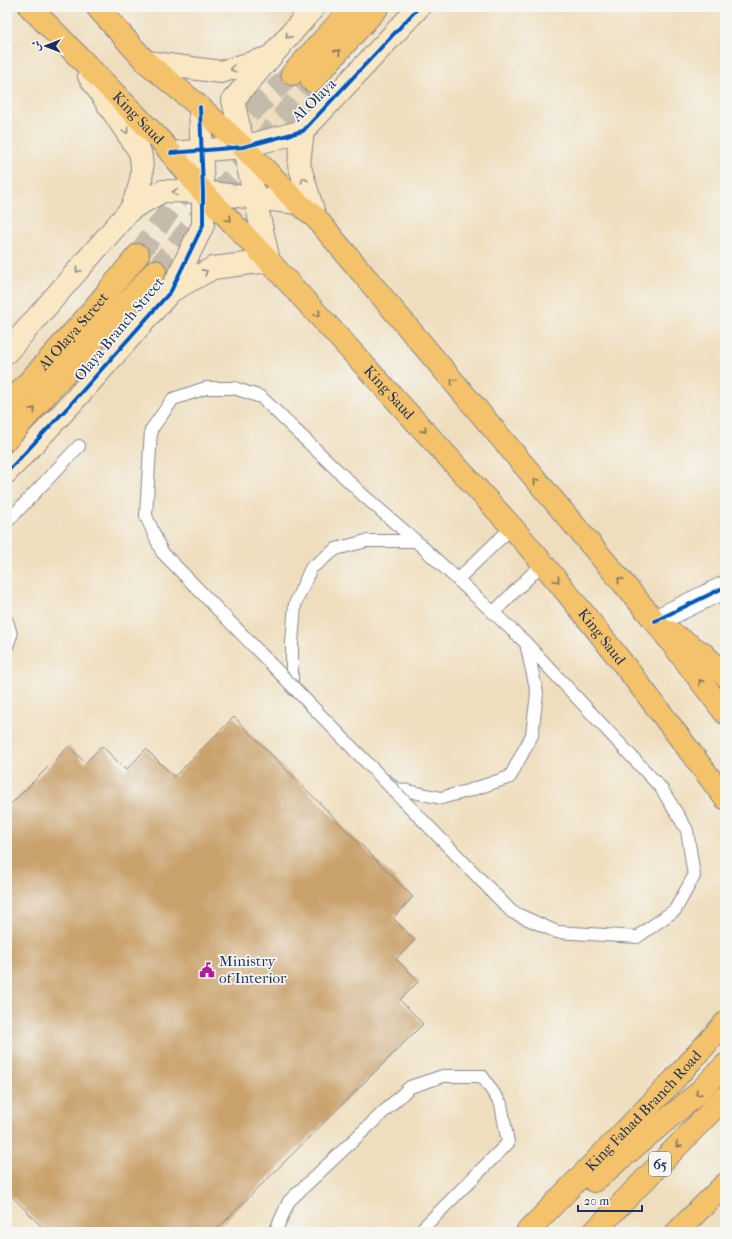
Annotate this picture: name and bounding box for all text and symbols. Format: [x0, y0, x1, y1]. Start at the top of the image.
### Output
north arrow [26, 26, 66, 66]
one-way arrow [286, 31, 293, 39]
text: ش [30, 40, 43, 51]
one-way arrow [333, 49, 340, 57]
one-way arrow [229, 64, 236, 73]
street label: Al Olaya [287, 74, 341, 126]
street label: King Saud [109, 88, 169, 149]
one-way arrow [121, 126, 128, 133]
one-way arrow [300, 177, 309, 184]
one-way arrow [172, 188, 178, 196]
one-way arrow [224, 214, 232, 222]
one-way arrow [75, 266, 82, 273]
one-way arrow [201, 269, 209, 276]
street label: Olaya Branch Street [70, 273, 168, 385]
street label: Al Olaya Street [34, 288, 113, 375]
one-way arrow [313, 309, 320, 317]
street label: King Saud [360, 362, 419, 424]
one-way arrow [450, 379, 457, 386]
one-way arrow [29, 407, 36, 415]
one-way arrow [420, 426, 427, 433]
one-way arrow [534, 478, 541, 485]
one-way arrow [552, 576, 559, 583]
one-way arrow [618, 577, 625, 585]
street label: King Saud [574, 605, 630, 669]
one-way arrow [699, 679, 706, 686]
place label: Ministry of Interior [219, 952, 287, 987]
public building icon: Ministry of Interior [198, 961, 216, 979]
street label: King Fahad Branch Road [582, 1046, 706, 1175]
one-way arrow [695, 1088, 703, 1096]
one-way arrow [676, 1140, 683, 1148]
road number: 65 [649, 1152, 671, 1176]
scale bar [578, 1187, 642, 1213]
text: 20 m [584, 1194, 609, 1208]

